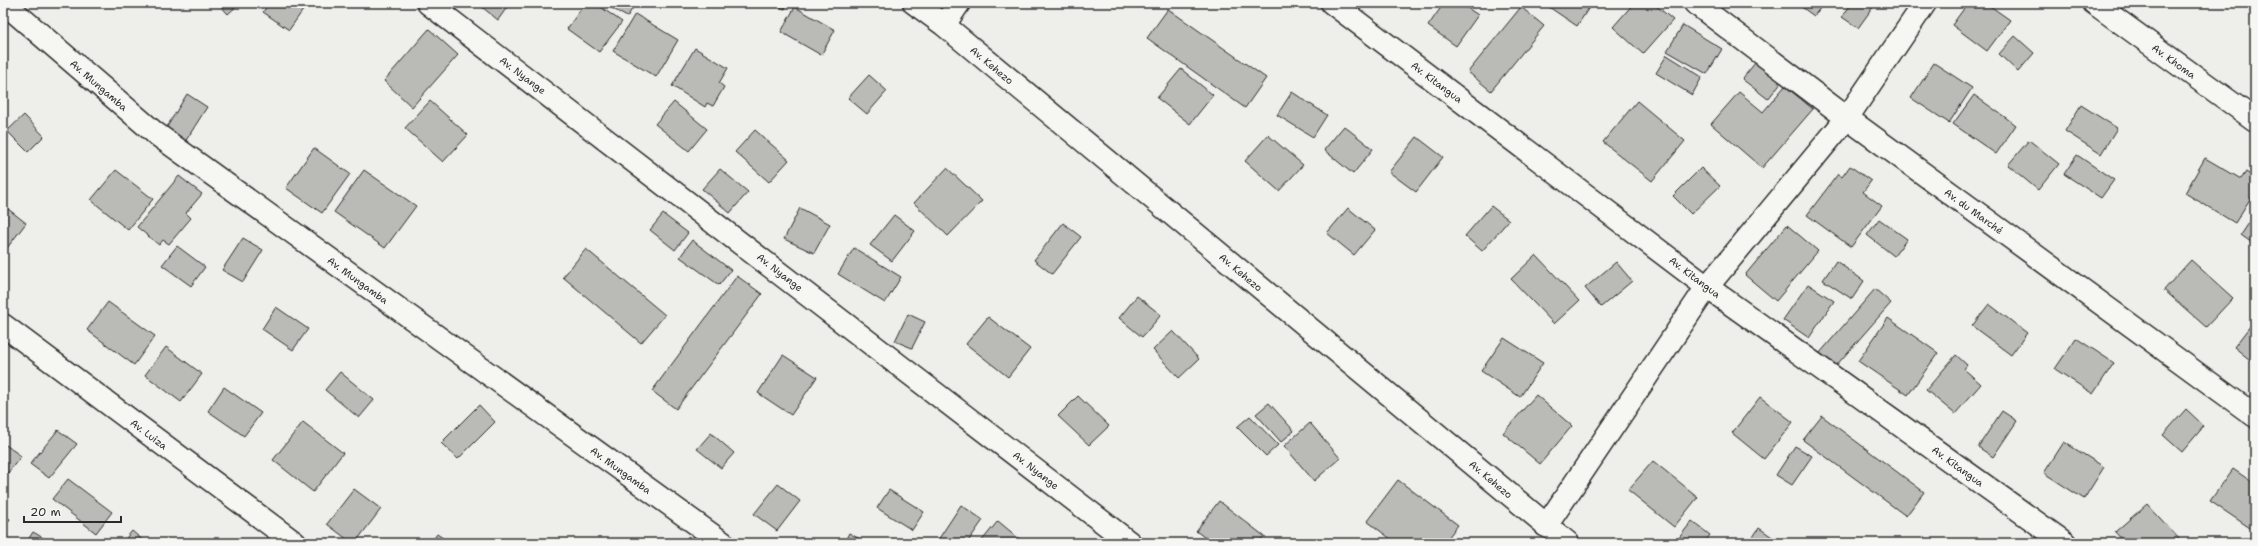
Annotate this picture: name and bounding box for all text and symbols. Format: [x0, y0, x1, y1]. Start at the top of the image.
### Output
street label: Av. Khoma [2149, 41, 2199, 82]
street label: Av. Kehezo [967, 44, 1016, 87]
street label: Av. Nyange [497, 54, 549, 97]
street label: Av. Mungamba [67, 57, 131, 114]
street label: Av. Kitangua [1408, 59, 1466, 106]
street label: Av. du Marché [1942, 186, 2006, 237]
street label: Av. Nyange [754, 250, 806, 295]
street label: Av. Kehezo [1216, 251, 1265, 294]
street label: Av. Mungamba [325, 254, 391, 307]
street label: Av. Kitangua [1666, 254, 1724, 301]
street label: Av. Luiza [128, 416, 170, 453]
street label: Av. Kitangua [1929, 443, 1987, 490]
street label: Av. Mungamba [588, 444, 654, 497]
street label: Av. Nyange [1010, 448, 1062, 493]
street label: Av. Kehezo [1466, 458, 1515, 501]
scale bar [24, 498, 121, 524]
text: 20 m [30, 504, 61, 520]

